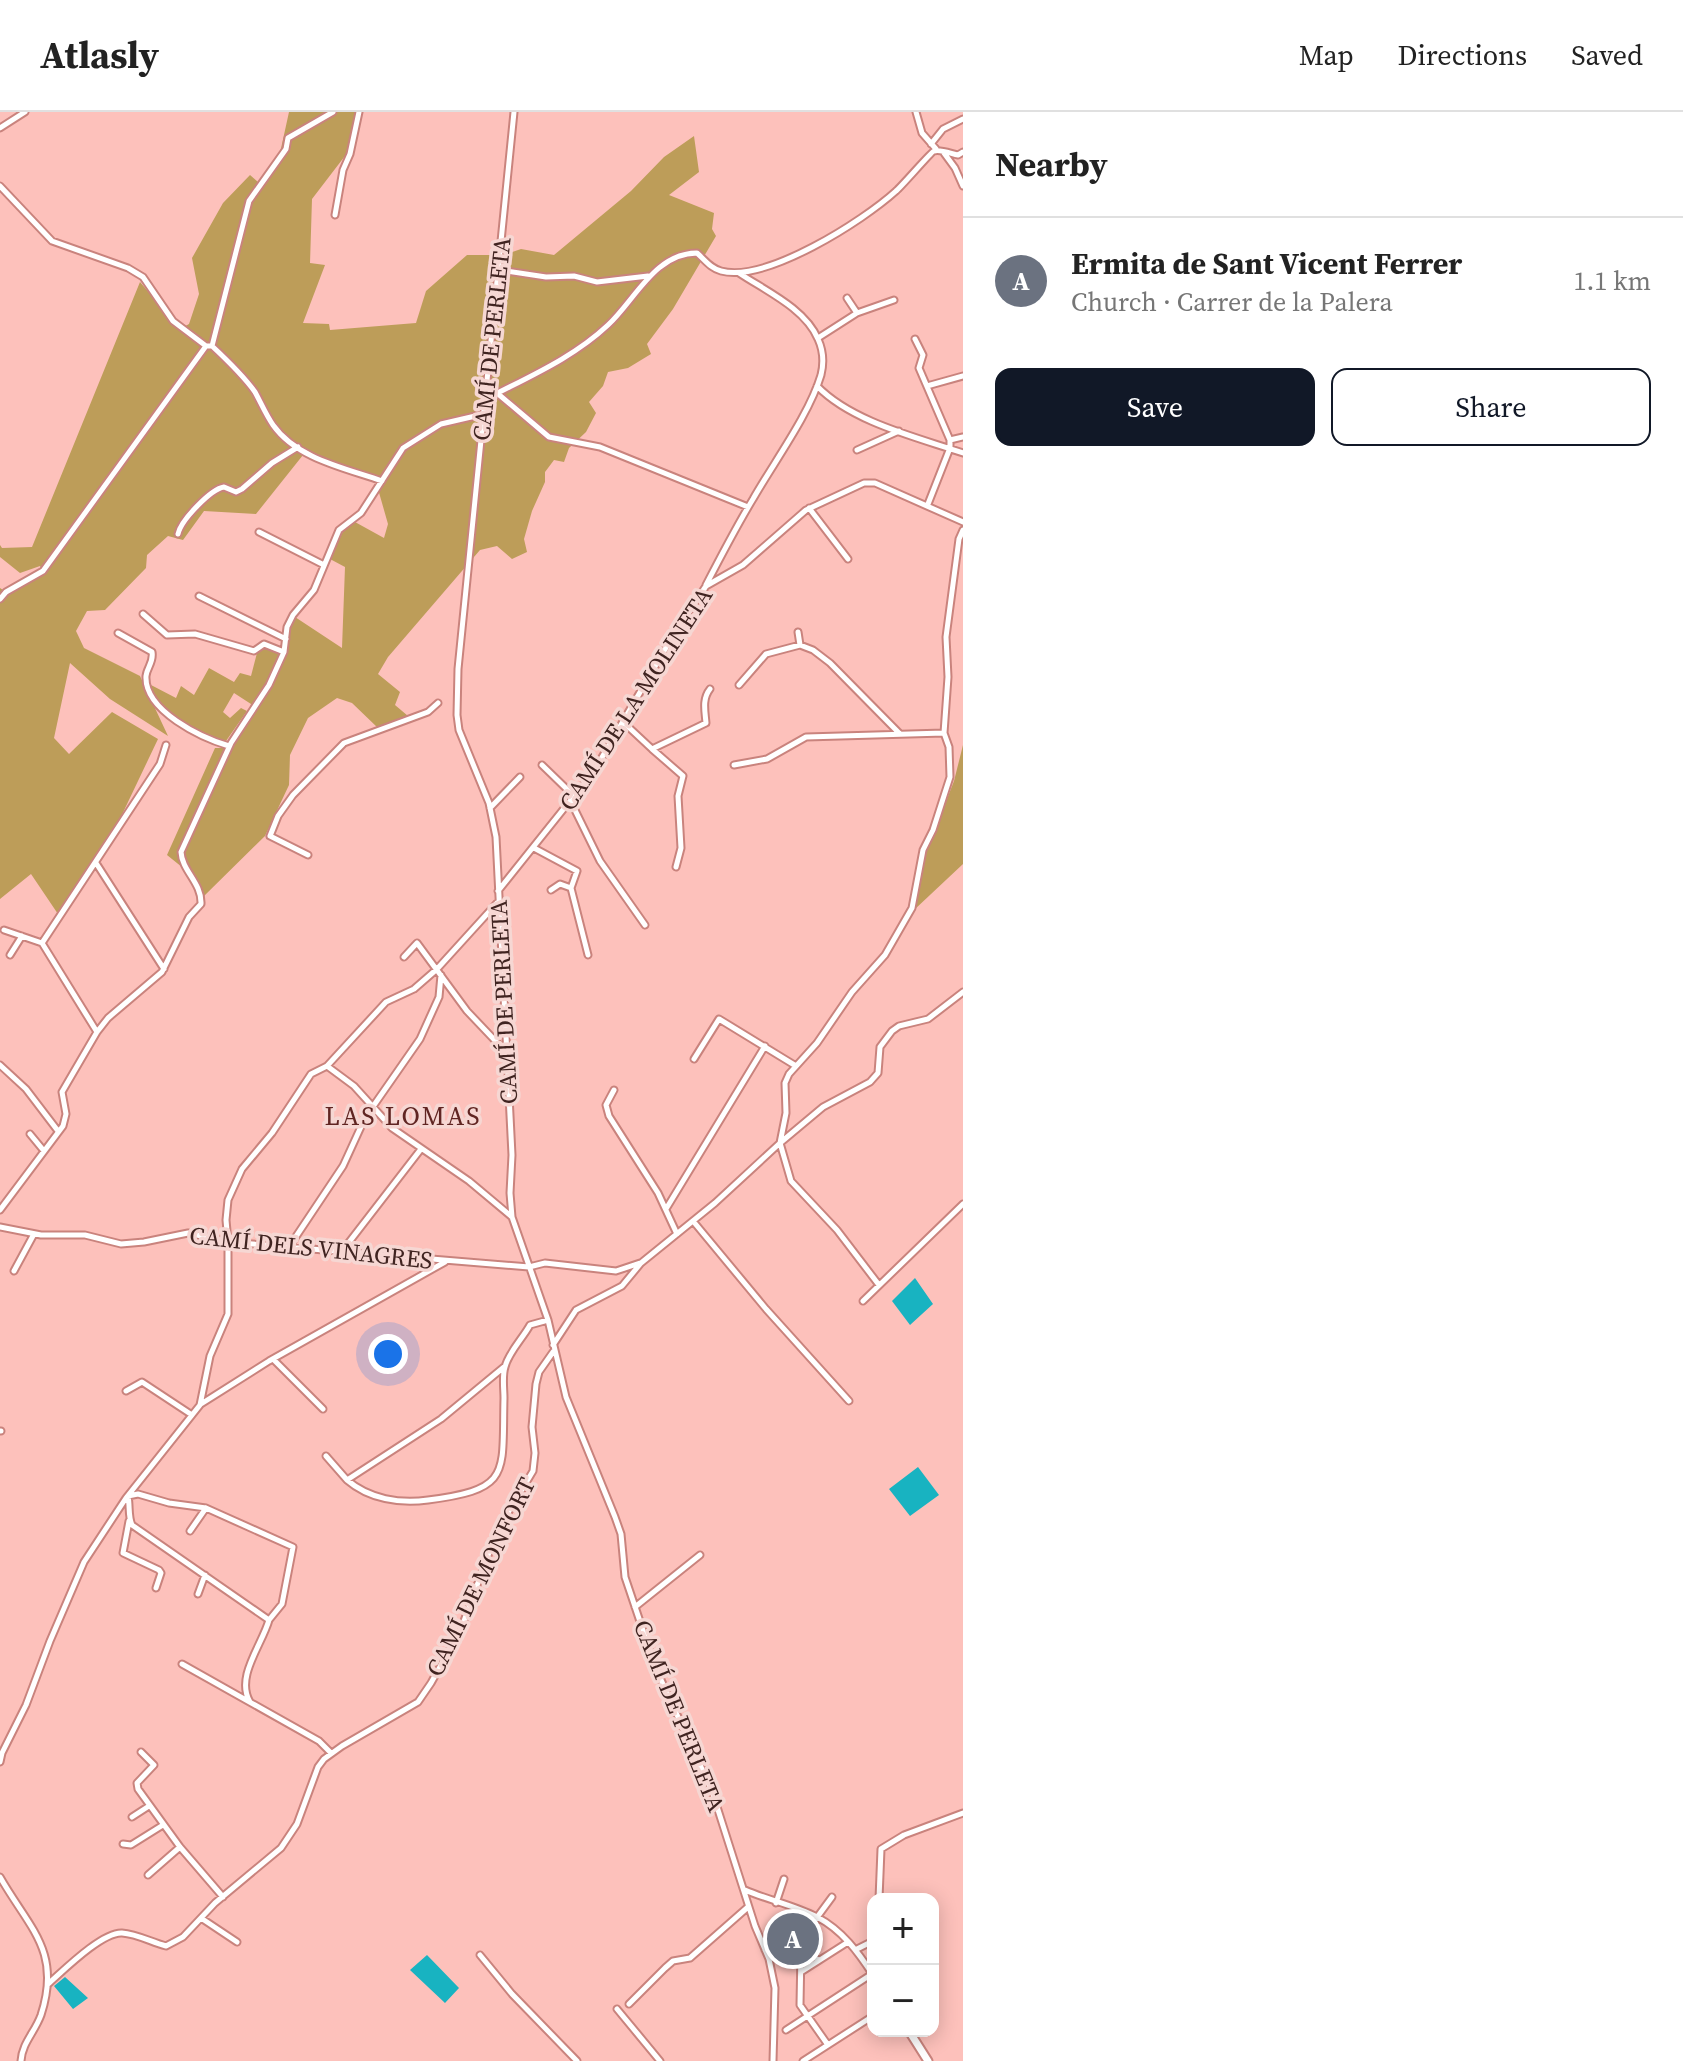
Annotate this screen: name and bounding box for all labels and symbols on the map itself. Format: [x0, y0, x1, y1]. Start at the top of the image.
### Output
street label: CAMÍ DE PERLETA [464, 236, 519, 442]
street label: CAMÍ DE LA MOLINETA [551, 581, 720, 817]
street label: CAMÍ DE PERLETA [482, 899, 525, 1105]
district label: LAS LOMAS [325, 1098, 482, 1134]
street label: CAMÍ DELS VINAGRES [188, 1218, 434, 1277]
your location [368, 1334, 408, 1374]
street label: CAMÍ DE MONFORT [418, 1471, 543, 1682]
street label: CAMÍ DE PERLETA [626, 1615, 733, 1817]
pin: A [767, 1909, 819, 1969]

